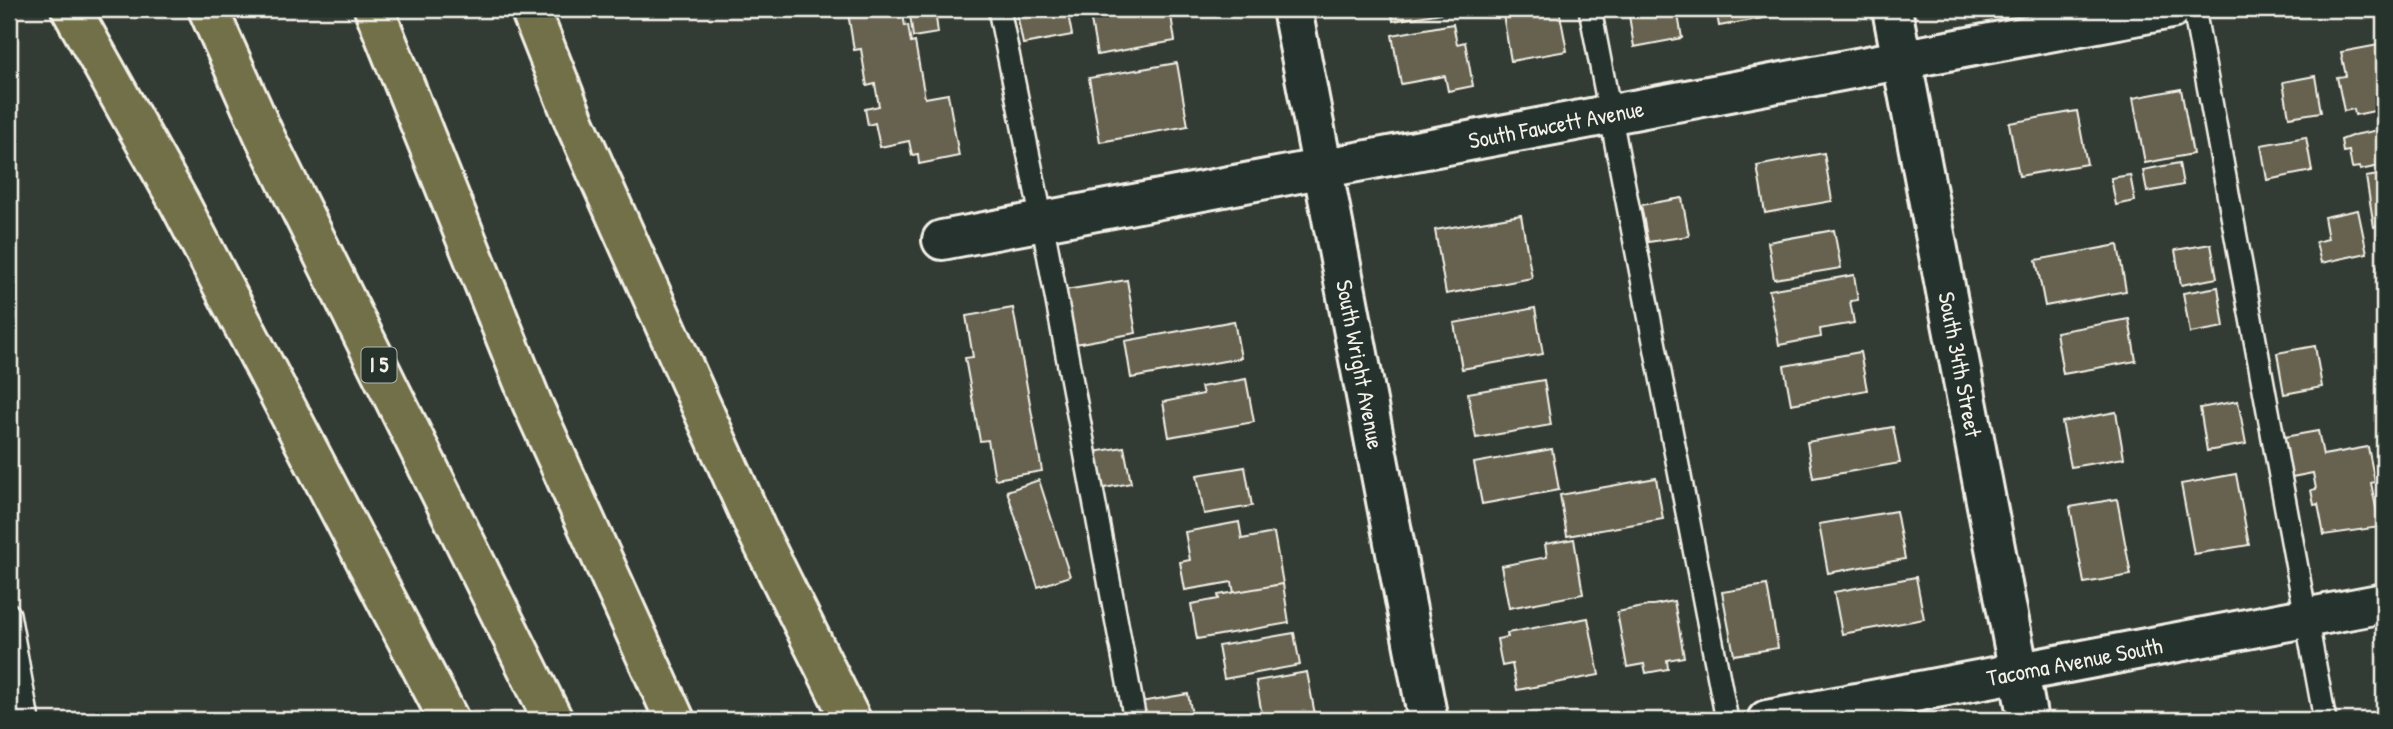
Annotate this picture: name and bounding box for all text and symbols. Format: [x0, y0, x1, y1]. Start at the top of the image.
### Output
street label: South Fawcett Avenue [1466, 92, 1646, 156]
street label: South Wright Avenue [1329, 277, 1392, 452]
street label: South 34th Street [1931, 289, 1990, 441]
road number: I 5 [362, 348, 396, 382]
street label: Tacoma Avenue South [1984, 629, 2165, 693]

